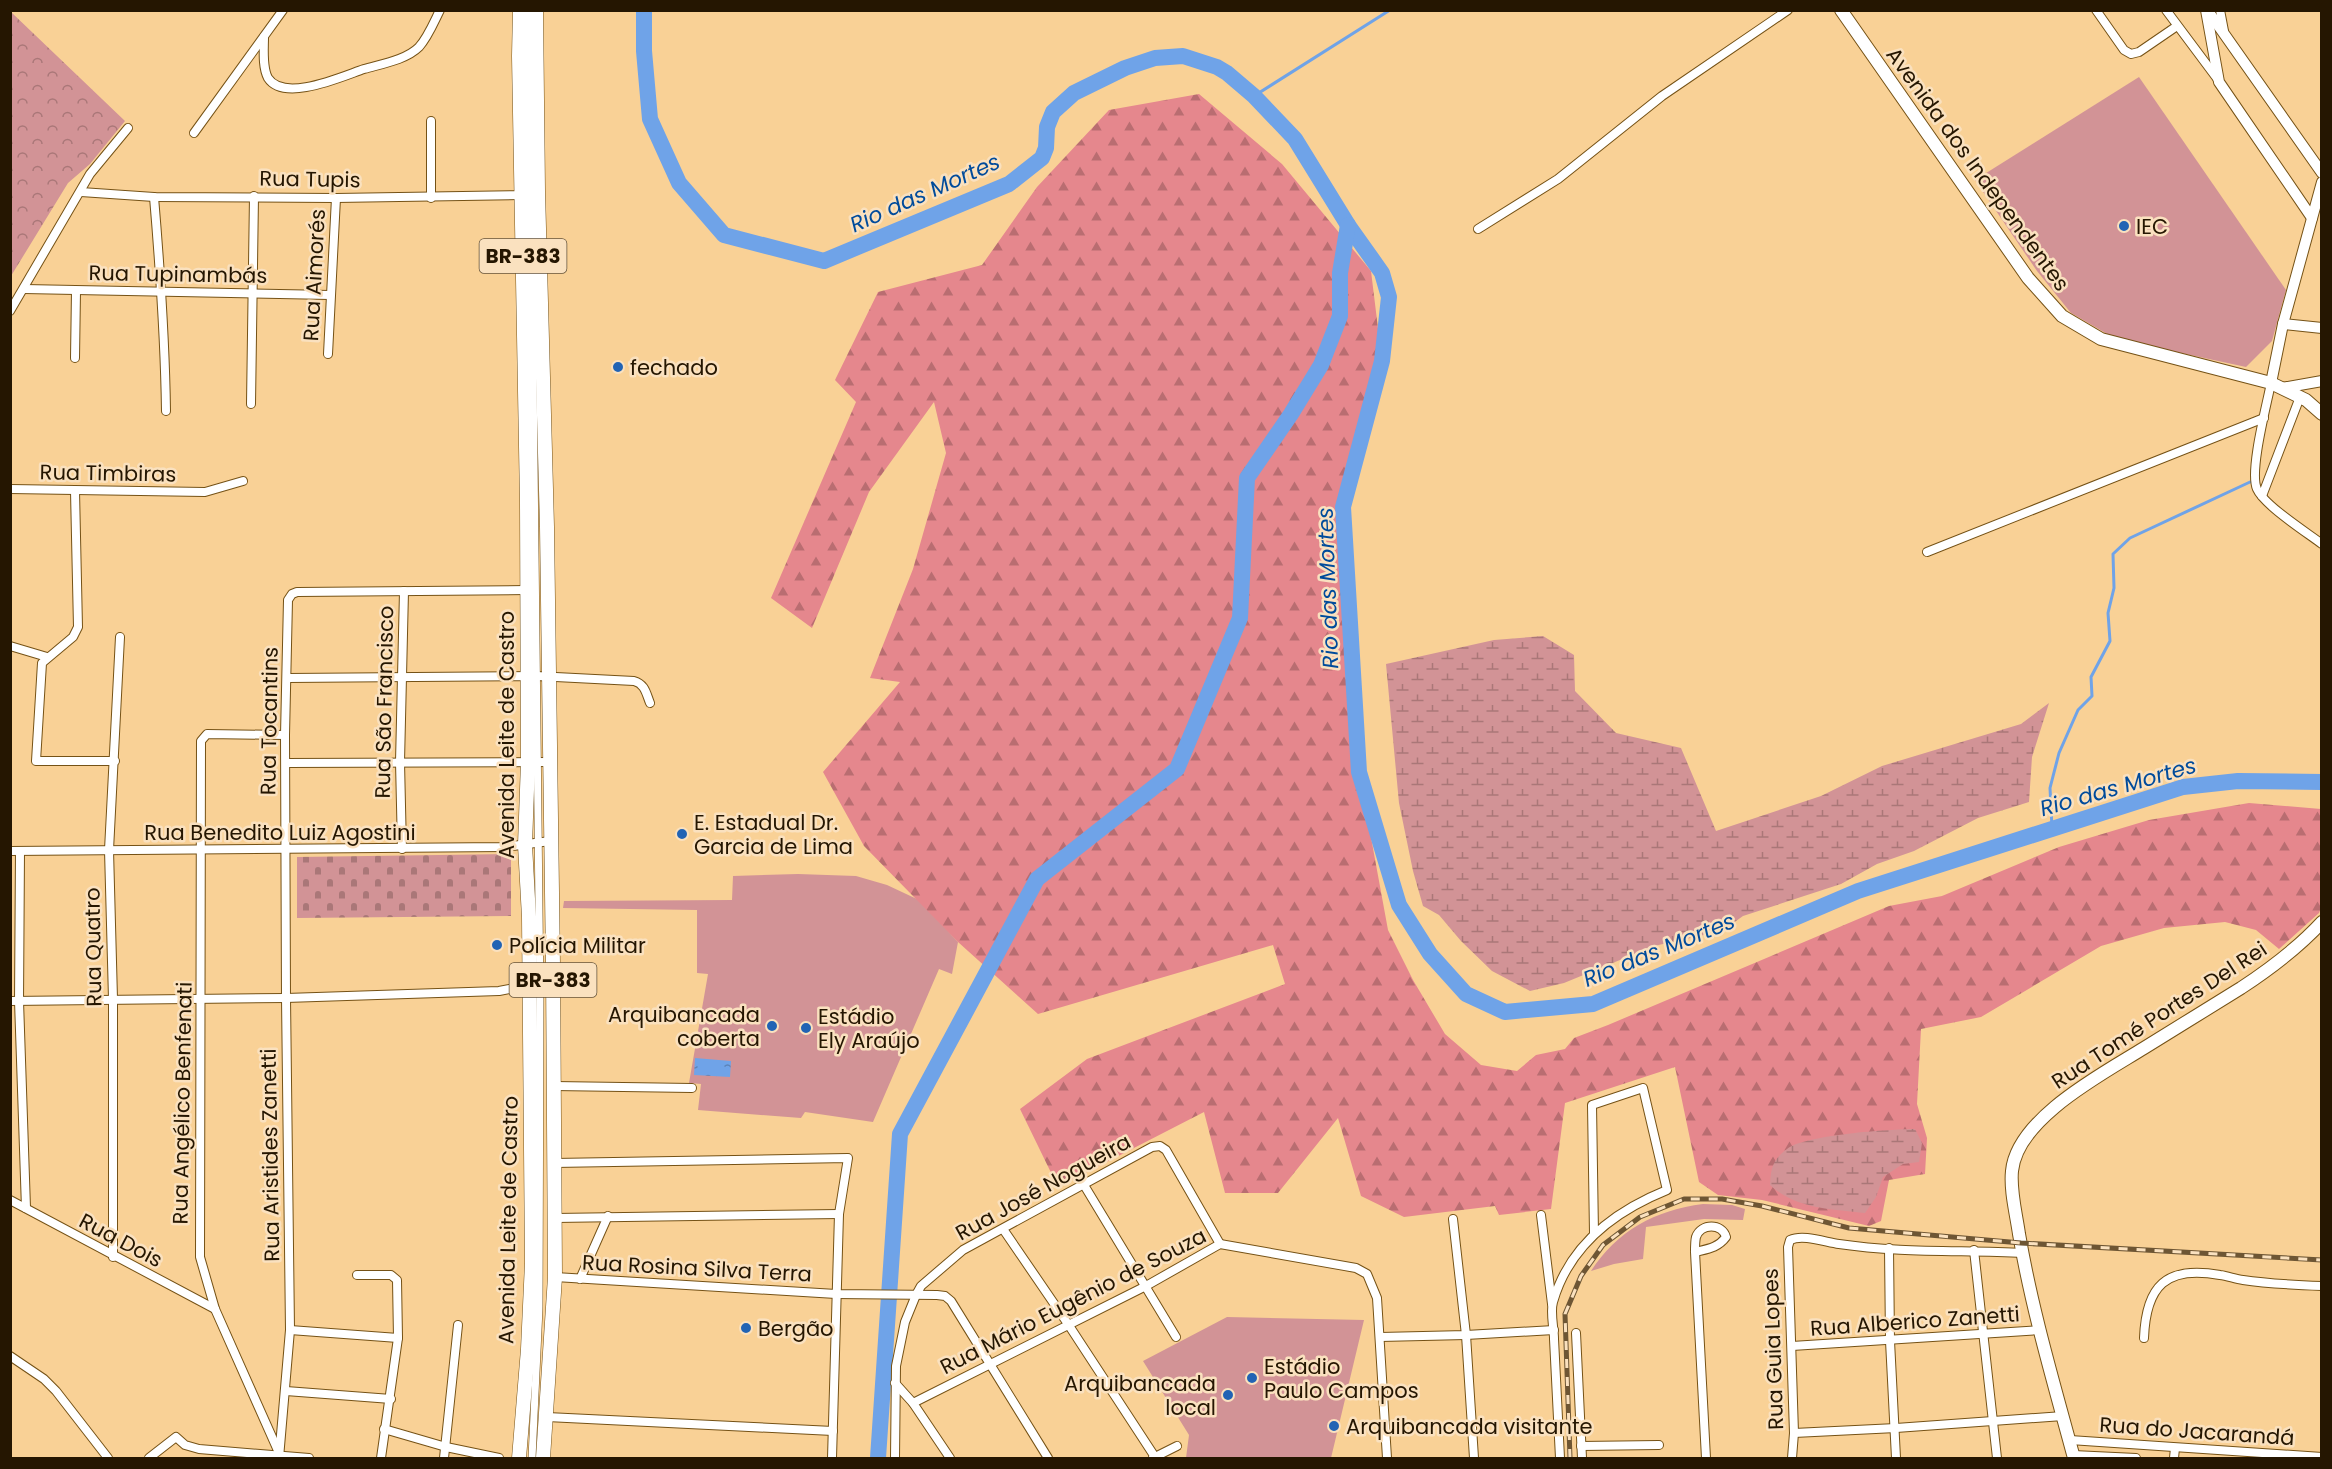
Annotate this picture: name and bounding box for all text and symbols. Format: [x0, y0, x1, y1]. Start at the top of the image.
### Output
street label: Avenida dos Independentes [1880, 41, 2076, 297]
water label: Rio das Mortes [845, 146, 1005, 240]
street label: Rua Tupis [259, 164, 361, 194]
street label: Rua Aimorés [296, 208, 332, 342]
place label: IEC [2136, 212, 2168, 241]
marker: IEC [2117, 219, 2131, 233]
road number: BR-383 [480, 239, 566, 273]
street label: Rua Tupinambás [88, 258, 268, 290]
place label: fechado [630, 353, 718, 382]
marker: fechado [611, 360, 625, 374]
street label: Rua Timbiras [39, 457, 177, 489]
water label: Rio das Mortes [1310, 507, 1346, 669]
street label: Rua São Francisco [368, 605, 400, 799]
street label: Avenida Leite de Castro [492, 611, 521, 859]
street label: Rua Tocantins [253, 647, 285, 795]
water label: Rio das Mortes [2036, 750, 2200, 824]
place label: E. Estadual Dr. Garcia de Lima [694, 808, 853, 861]
street label: Rua Benedito Luiz Agostini [144, 818, 416, 847]
marker: E. Estadual Dr. Garcia de Lima [675, 827, 689, 841]
street label: Rua Quatro [77, 887, 109, 1007]
water label: Rio das Mortes [1578, 905, 1740, 995]
place label: Polícia Militar [509, 931, 646, 960]
street label: Rua Tomé Portes Del Rei [2046, 934, 2272, 1096]
marker: Polícia Militar [490, 938, 504, 952]
road number: BR-383 [510, 963, 596, 997]
street label: Rua Angélico Benfenati [165, 981, 199, 1225]
place label: Arquibancada coberta [608, 1000, 760, 1053]
place label: Estádio Ely Araújo [818, 1002, 920, 1055]
marker: Arquibancada coberta [765, 1019, 779, 1033]
marker: Estádio Ely Araújo [799, 1021, 813, 1035]
street label: Rua Aristides Zanetti [254, 1048, 286, 1262]
street label: Avenida Leite de Castro [491, 1096, 525, 1344]
street label: Rua José Nogueira [950, 1127, 1136, 1247]
street label: Rua Dois [74, 1206, 168, 1274]
street label: Rua Mário Eugênio de Souza [935, 1221, 1211, 1381]
street label: Rua Rosina Silva Terra [581, 1247, 813, 1289]
street label: Rua Guia Lopes [1756, 1268, 1790, 1430]
street label: Rua Alberico Zanetti [1809, 1299, 2021, 1343]
place label: Bergão [758, 1314, 834, 1343]
marker: Bergão [739, 1321, 753, 1335]
place label: Estádio Paulo Campos [1264, 1352, 1419, 1405]
place label: Arquibancada local [1064, 1369, 1216, 1422]
marker: Estádio Paulo Campos [1245, 1371, 1259, 1385]
marker: Arquibancada local [1221, 1388, 1235, 1402]
street label: Rua do Jacarandá [2099, 1410, 2295, 1452]
place label: Arquibancada visitante [1346, 1412, 1593, 1441]
marker: Arquibancada visitante [1327, 1419, 1341, 1433]

